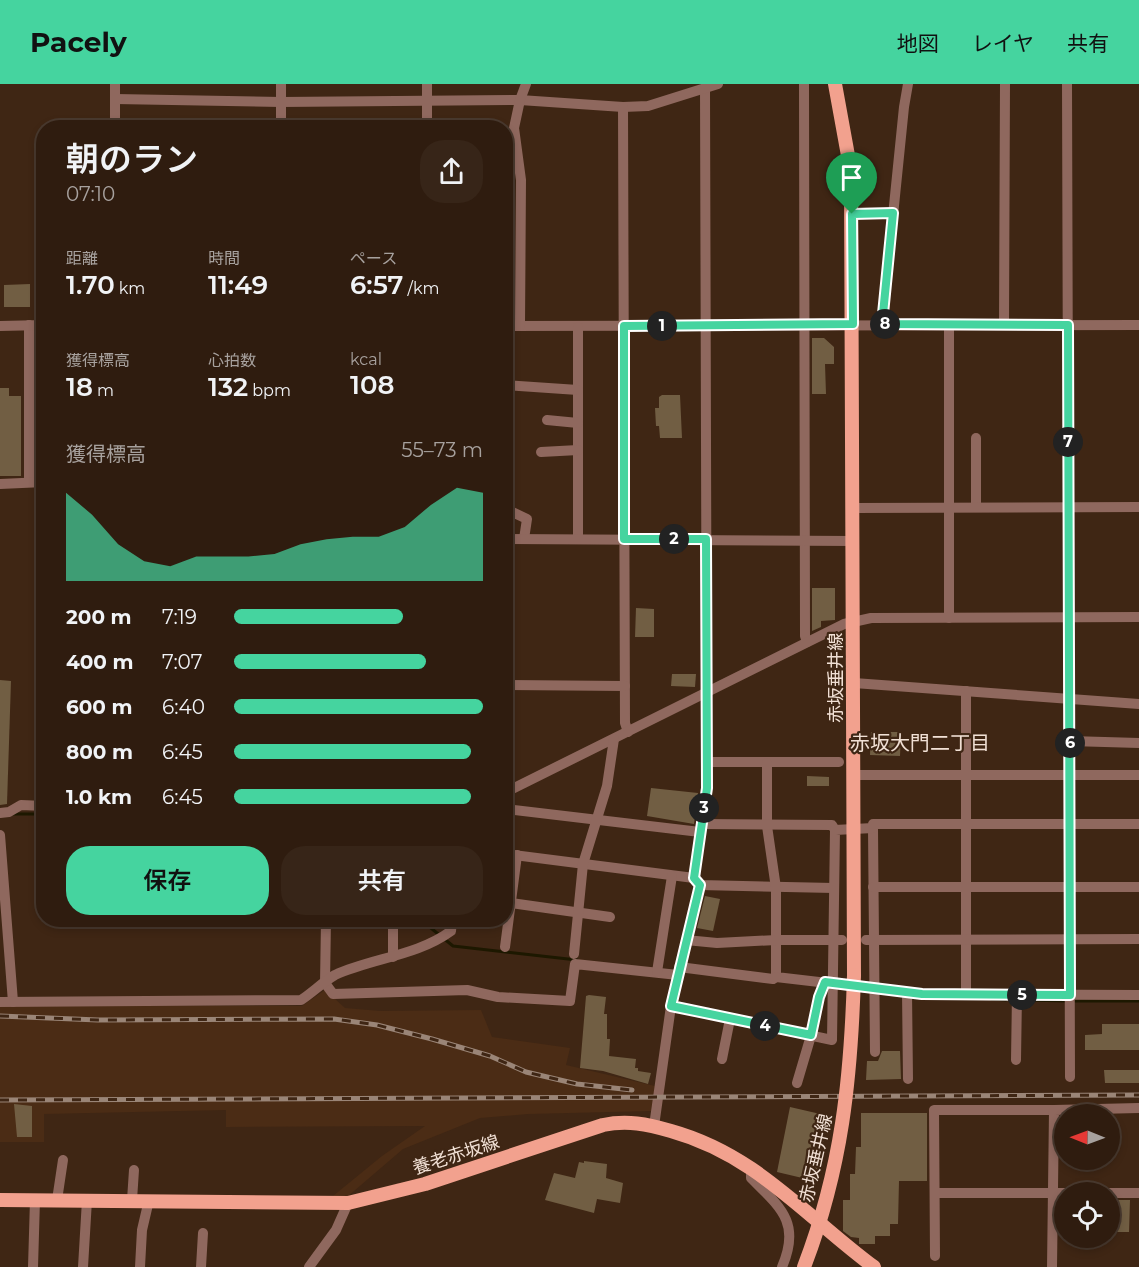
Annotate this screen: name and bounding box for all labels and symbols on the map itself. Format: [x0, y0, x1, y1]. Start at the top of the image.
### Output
pin [826, 152, 877, 214]
pin: 8 [870, 309, 900, 339]
pin: 1 [647, 311, 677, 341]
pin: 7 [1053, 427, 1083, 457]
pin: 2 [659, 524, 689, 554]
street label: 赤坂垂井線 [825, 633, 847, 723]
pin: 6 [1055, 728, 1085, 758]
district label: 赤坂大門二丁目 [850, 731, 990, 755]
pin: 3 [689, 793, 719, 823]
pin: 5 [1007, 980, 1037, 1010]
pin: 4 [750, 1011, 780, 1041]
north arrow [1054, 1104, 1120, 1170]
street label: 赤坂垂井線 [795, 1112, 837, 1204]
street label: 養老赤坂線 [410, 1131, 502, 1179]

